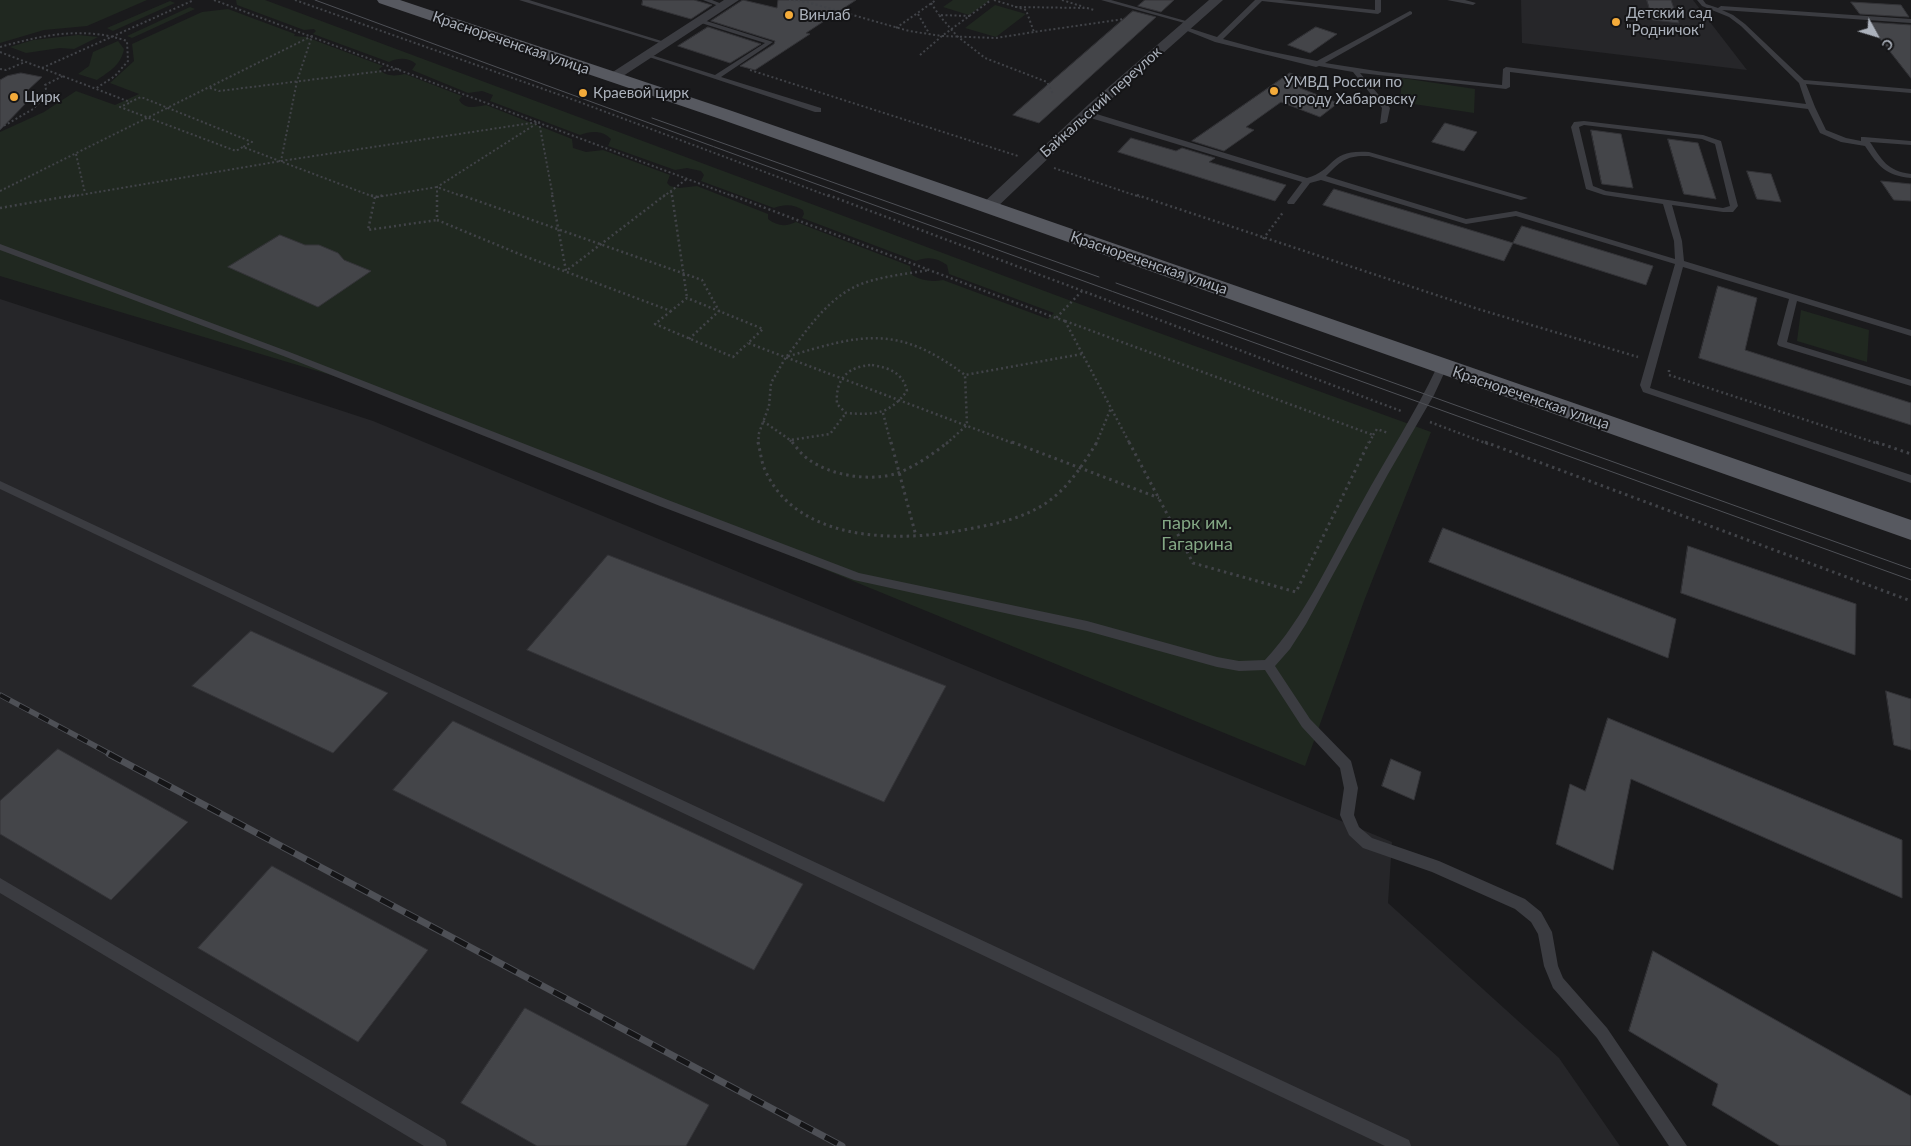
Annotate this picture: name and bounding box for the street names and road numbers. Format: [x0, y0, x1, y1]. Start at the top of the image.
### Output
street label: Краснореченская улица [430, 8, 592, 78]
street label: Байкальский переулок [1037, 43, 1165, 161]
street label: Краснореченская улица [1068, 228, 1230, 298]
street label: Краснореченская улица [1450, 363, 1612, 433]

